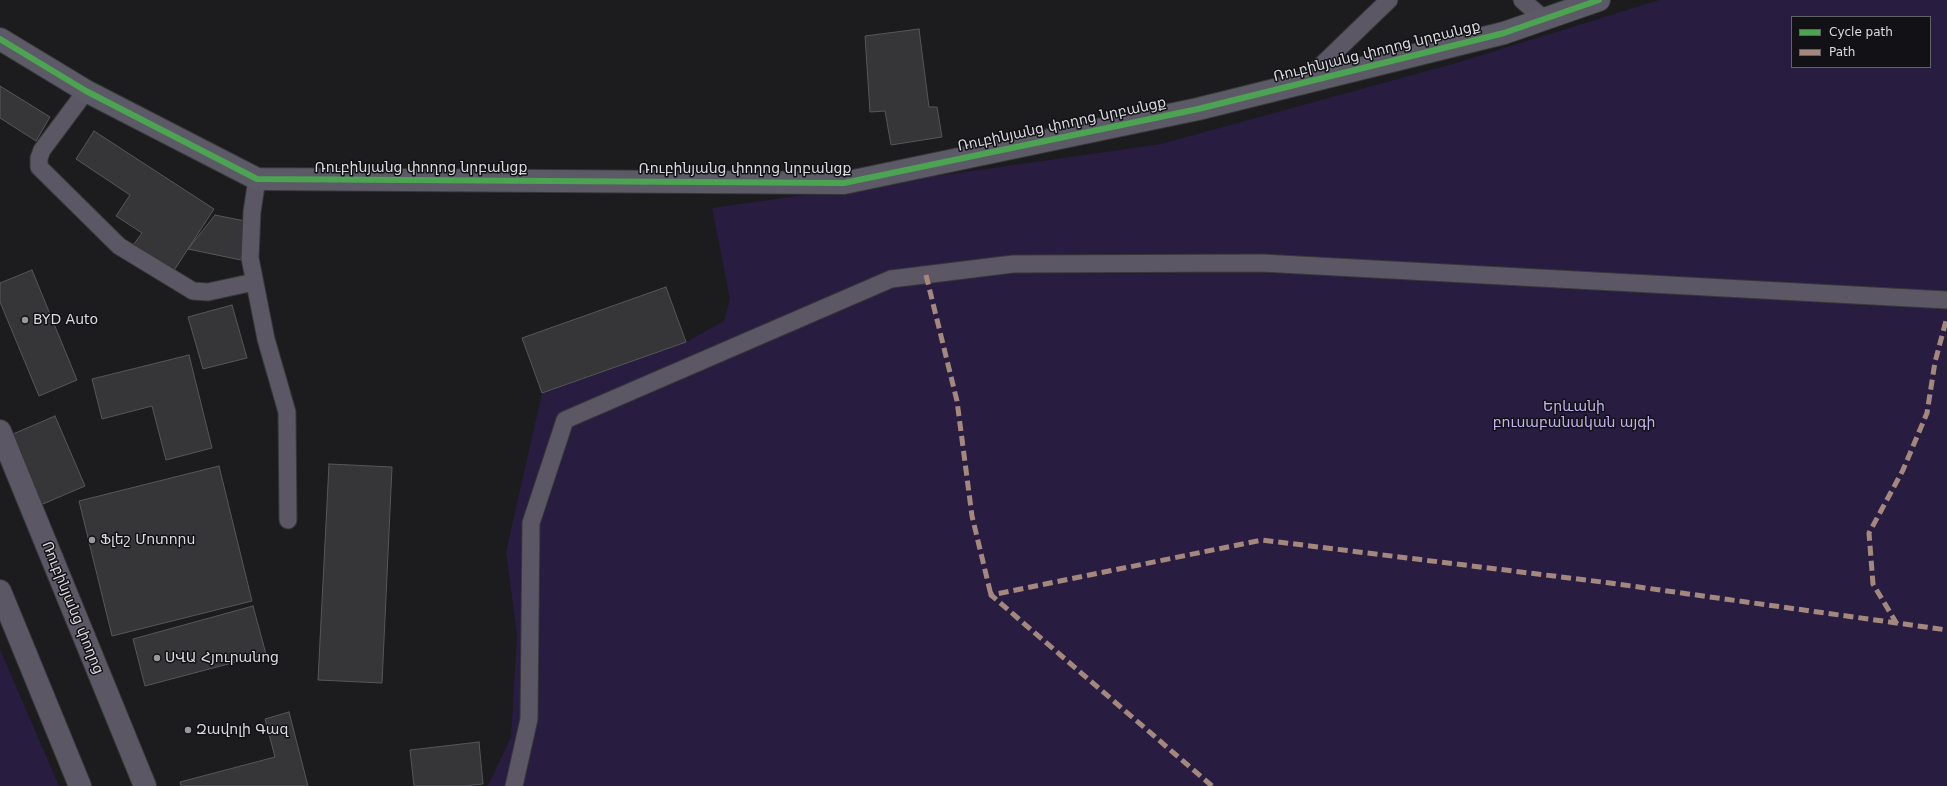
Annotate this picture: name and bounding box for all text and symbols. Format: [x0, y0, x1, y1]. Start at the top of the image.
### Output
legend [1791, 16, 1931, 68]
street label: Ռուբինյանց փողոց նրբանցք [1272, 18, 1482, 86]
text: Cycle path [1829, 25, 1893, 39]
text: Path [1829, 45, 1855, 59]
street label: Ռուբինյանց փողոց նրբանցք [956, 95, 1168, 155]
street label: Ռուբինյանց փողոց նրբանցք [315, 160, 527, 176]
street label: Ռուբինյանց փողոց նրբանցք [639, 161, 851, 177]
place label: BYD Auto [33, 312, 98, 328]
marker: BYD Auto [20, 315, 30, 325]
park label: Երևանի բուսաբանական այգի [1493, 399, 1655, 432]
place label: Ֆլեշ Մոտորս [100, 532, 195, 548]
marker: Ֆլեշ Մոտորս [87, 535, 97, 545]
street label: Ռուբինյանց փողոց [38, 539, 106, 677]
place label: ՍՎԱ Հյուրանոց [165, 650, 279, 666]
marker: ՍՎԱ Հյուրանոց [152, 653, 162, 663]
place label: Զավոլի Գազ [196, 722, 288, 738]
marker: Զավոլի Գազ [183, 725, 193, 735]

